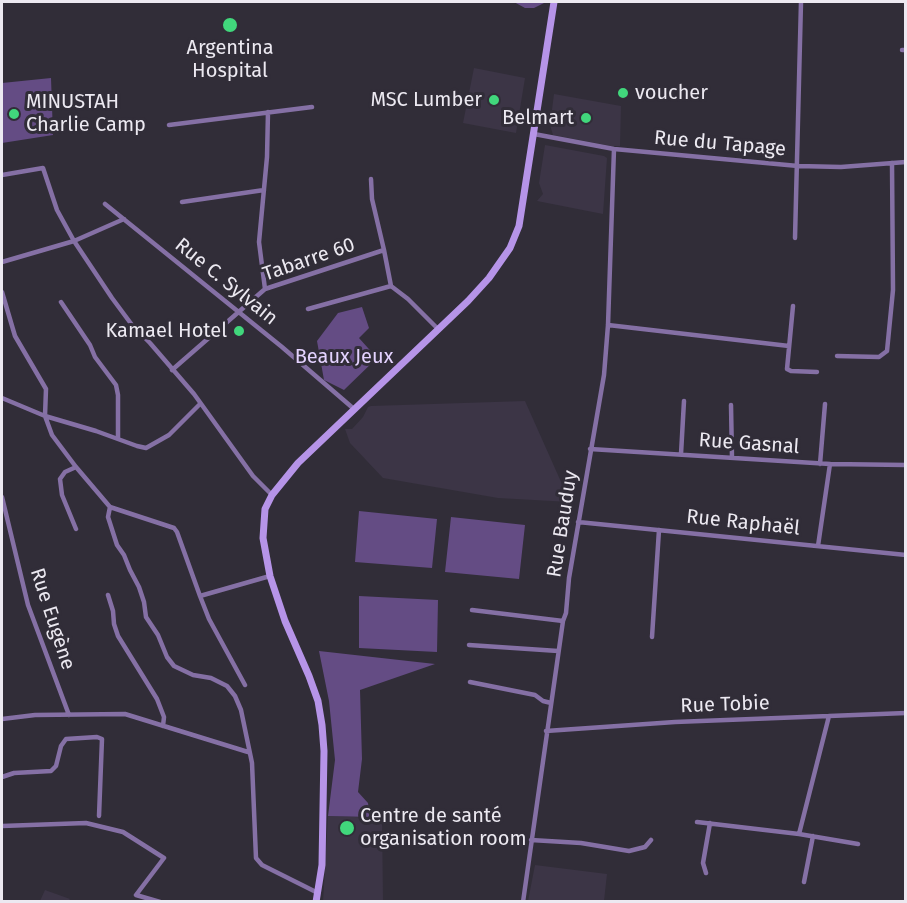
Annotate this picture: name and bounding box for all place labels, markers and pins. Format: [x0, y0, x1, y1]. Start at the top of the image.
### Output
marker: Argentina Hospital [221, 16, 239, 34]
place label: Argentina Hospital [186, 36, 274, 83]
place label: voucher [635, 81, 708, 105]
marker: voucher [616, 86, 630, 100]
place label: MSC Lumber [370, 88, 482, 112]
place label: MINUSTAH Charlie Camp [26, 90, 146, 137]
marker: MSC Lumber [487, 93, 501, 107]
place label: Belmart [502, 106, 574, 130]
marker: MINUSTAH Charlie Camp [7, 107, 21, 121]
marker: Belmart [579, 111, 593, 125]
place label: Kamael Hotel [105, 319, 227, 343]
marker: Kamael Hotel [232, 324, 246, 338]
place label: Centre de santé organisation room [360, 804, 527, 851]
marker: Centre de santé organisation room [338, 819, 356, 837]

